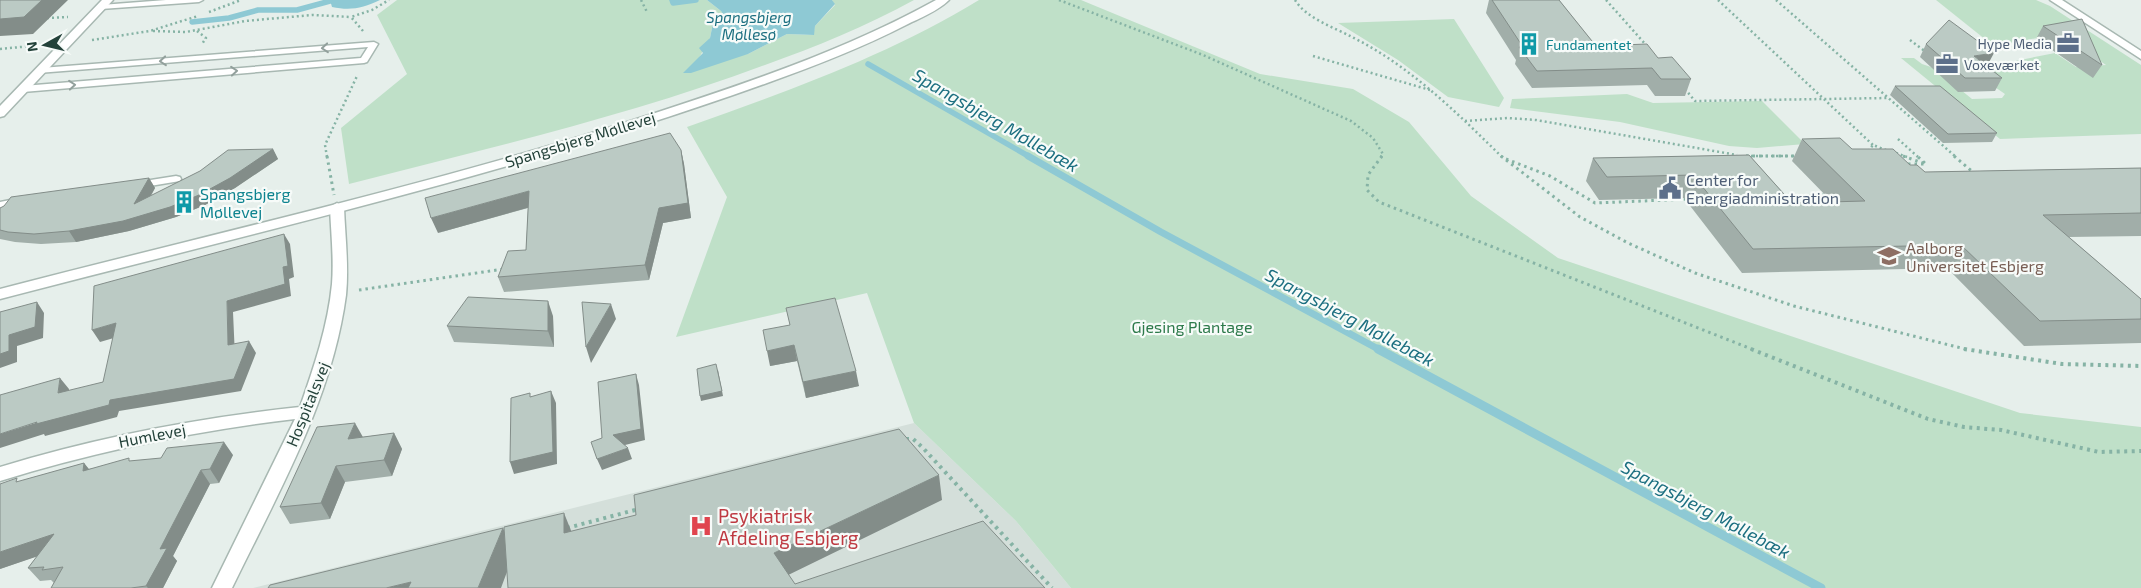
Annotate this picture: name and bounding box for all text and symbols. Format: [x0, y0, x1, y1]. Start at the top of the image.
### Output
water label: Spangsbjerg Møllesø [706, 8, 792, 43]
north arrow [20, 20, 70, 70]
office icon: Hype Media [2055, 30, 2081, 56]
building icon: Fundamentet [1516, 31, 1542, 57]
place label: Hype Media [1978, 35, 2052, 52]
place label: Fundamentet [1546, 36, 1631, 53]
text: N [23, 41, 41, 53]
one-way arrow [321, 42, 329, 53]
office icon: Voxeværket [1934, 51, 1960, 77]
one-way arrow [159, 55, 167, 66]
place label: Voxeværket [1964, 56, 2039, 73]
water label: Spangsbjerg Møllebæk [909, 63, 1083, 177]
one-way arrow [230, 66, 238, 77]
one-way arrow [68, 80, 76, 91]
street label: Spangsbjerg Møllevej [503, 107, 658, 172]
place label: Center for Energiadministration [1686, 170, 1839, 207]
public building icon: Center for Energiadministration [1657, 175, 1683, 201]
place label: Spangsbjerg Møllevej [200, 184, 290, 222]
building icon: Spangsbjerg Møllevej [171, 189, 197, 215]
place label: Aalborg Universitet Esbjerg [1906, 238, 2044, 276]
school or university icon: Aalborg Universitet Esbjerg [1876, 243, 1902, 269]
water label: Spangsbjerg Møllebæk [1262, 263, 1438, 371]
park label: Gjesing Plantage [1131, 317, 1253, 337]
street label: Hospitalsvej [281, 359, 334, 450]
street label: Humlevej [117, 419, 187, 452]
water label: Spangsbjerg Møllebæk [1618, 455, 1794, 563]
place label: Psykiatrisk Afdeling Esbjerg [718, 504, 859, 549]
hospital icon: Psykiatrisk Afdeling Esbjerg [688, 513, 714, 539]

